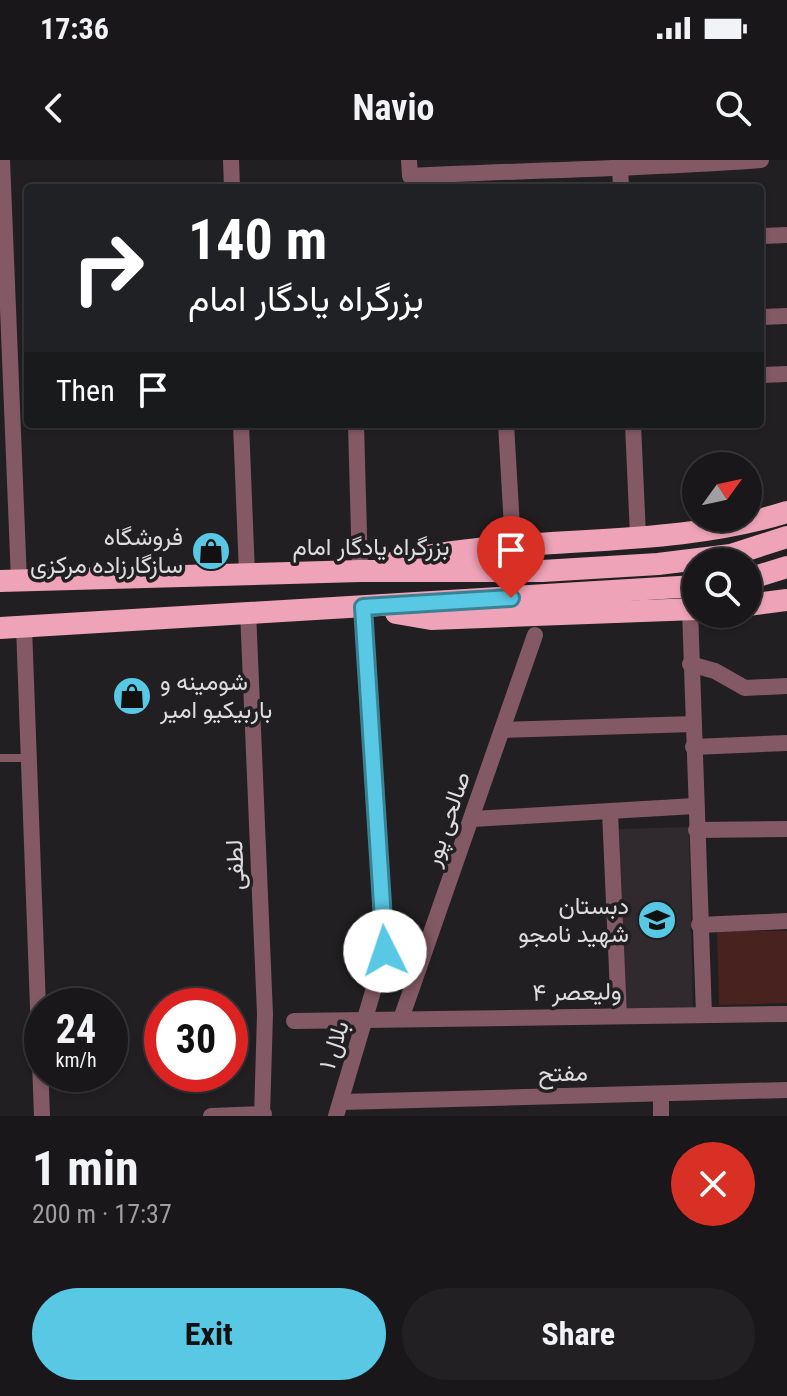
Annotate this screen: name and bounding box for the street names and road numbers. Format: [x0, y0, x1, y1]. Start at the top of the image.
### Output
street label: بزرگراه یادگار امام [292, 533, 450, 563]
street label: صالحی پور [417, 768, 478, 872]
street label: لطفی [220, 839, 250, 891]
street label: ولیعصر ۴ [532, 977, 622, 1008]
street label: بلال ۱ [313, 1017, 355, 1073]
street label: مفتح [538, 1059, 588, 1090]

